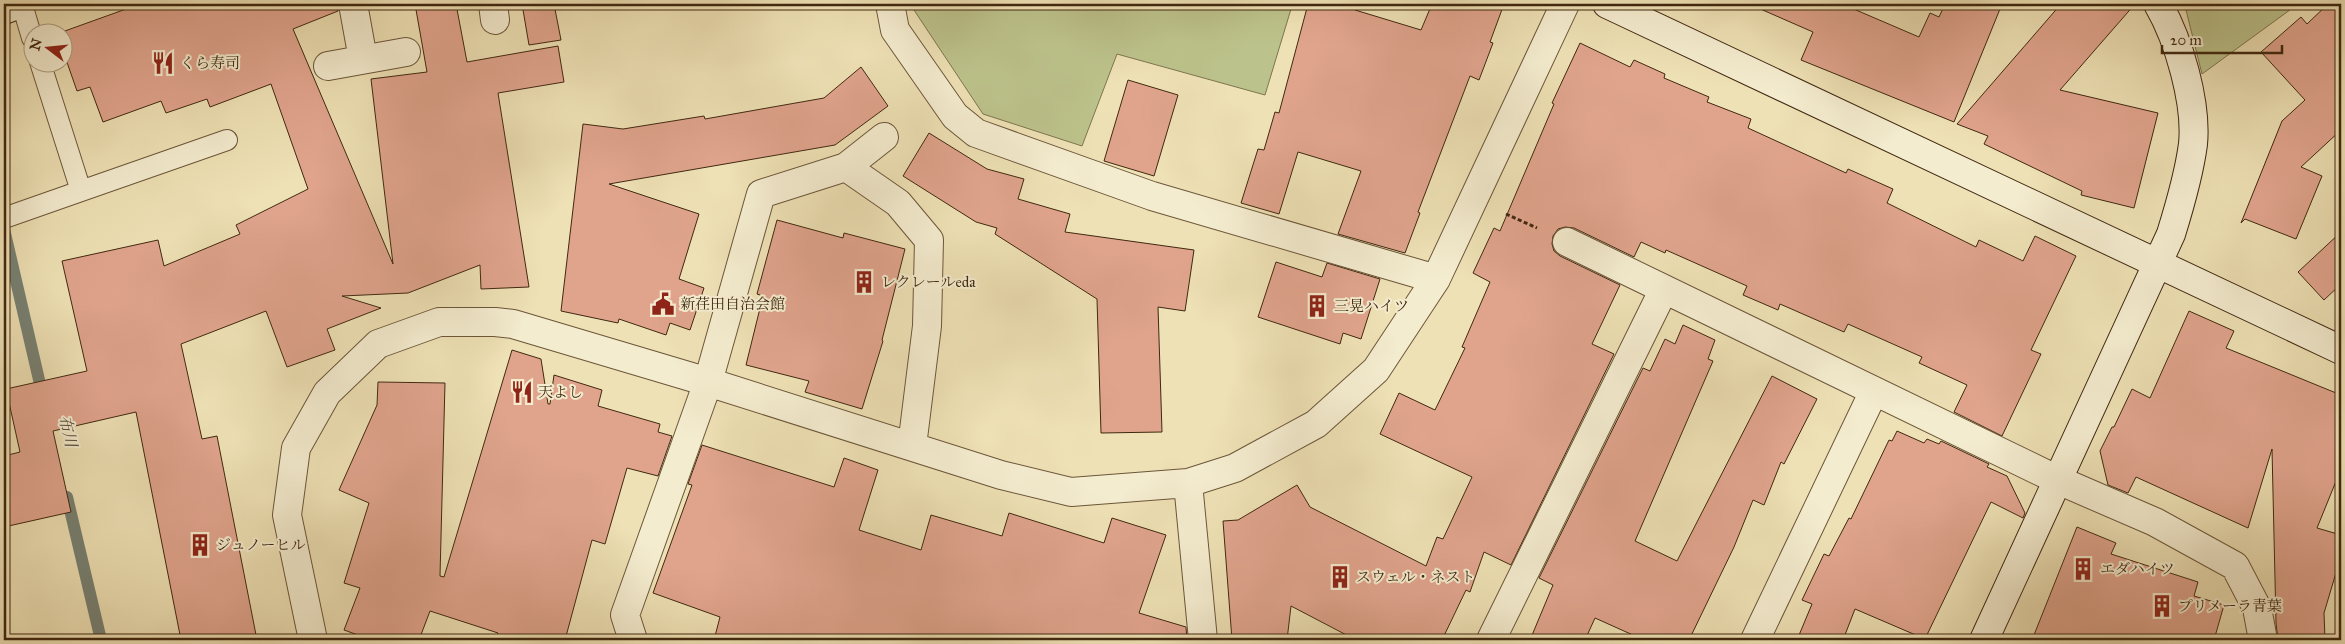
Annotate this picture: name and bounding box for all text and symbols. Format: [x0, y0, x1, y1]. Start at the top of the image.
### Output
north arrow [22, 22, 72, 72]
scale bar [2162, 22, 2282, 54]
text: 20 m [2170, 31, 2202, 49]
text: N [26, 36, 46, 53]
restaurant icon: くら寿司 [150, 50, 176, 76]
place label: くら寿司 [180, 54, 240, 72]
building icon: レクレールeda [851, 269, 877, 295]
place label: レクレールeda [881, 273, 976, 291]
public building icon: 新荏田自治会館 [650, 291, 676, 317]
building icon: 三晃ハイツ [1304, 293, 1330, 319]
place label: 新荏田自治会館 [680, 295, 785, 313]
place label: 三晃ハイツ [1334, 297, 1409, 315]
restaurant icon: 天よし [509, 379, 535, 405]
place label: 天よし [538, 383, 583, 401]
water label: 布川 [55, 413, 81, 451]
building icon: ジュノーヒル [187, 532, 213, 558]
place label: ジュノーヒル [216, 536, 306, 554]
building icon: エダハイツ [2070, 556, 2096, 582]
place label: エダハイツ [2100, 560, 2175, 578]
building icon: スウェル・ネスト [1327, 564, 1353, 590]
place label: スウェル・ネスト [1356, 568, 1475, 586]
building icon: プリメーラ青葉 [2149, 593, 2175, 619]
place label: プリメーラ青葉 [2178, 597, 2282, 615]

